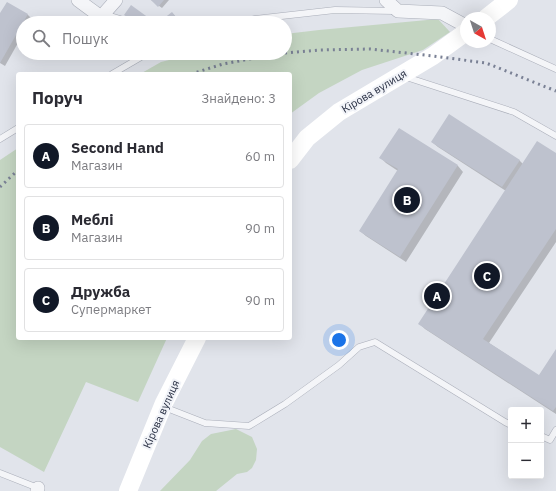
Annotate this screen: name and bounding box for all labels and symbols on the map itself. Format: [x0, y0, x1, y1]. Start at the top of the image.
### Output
north arrow [460, 12, 496, 48]
street label: Кірова вулиця [339, 66, 409, 116]
pin: B [394, 185, 420, 215]
pin: C [474, 261, 500, 291]
pin: A [424, 281, 450, 311]
your location [329, 330, 349, 350]
street label: Кірова вулиця [140, 378, 182, 450]

